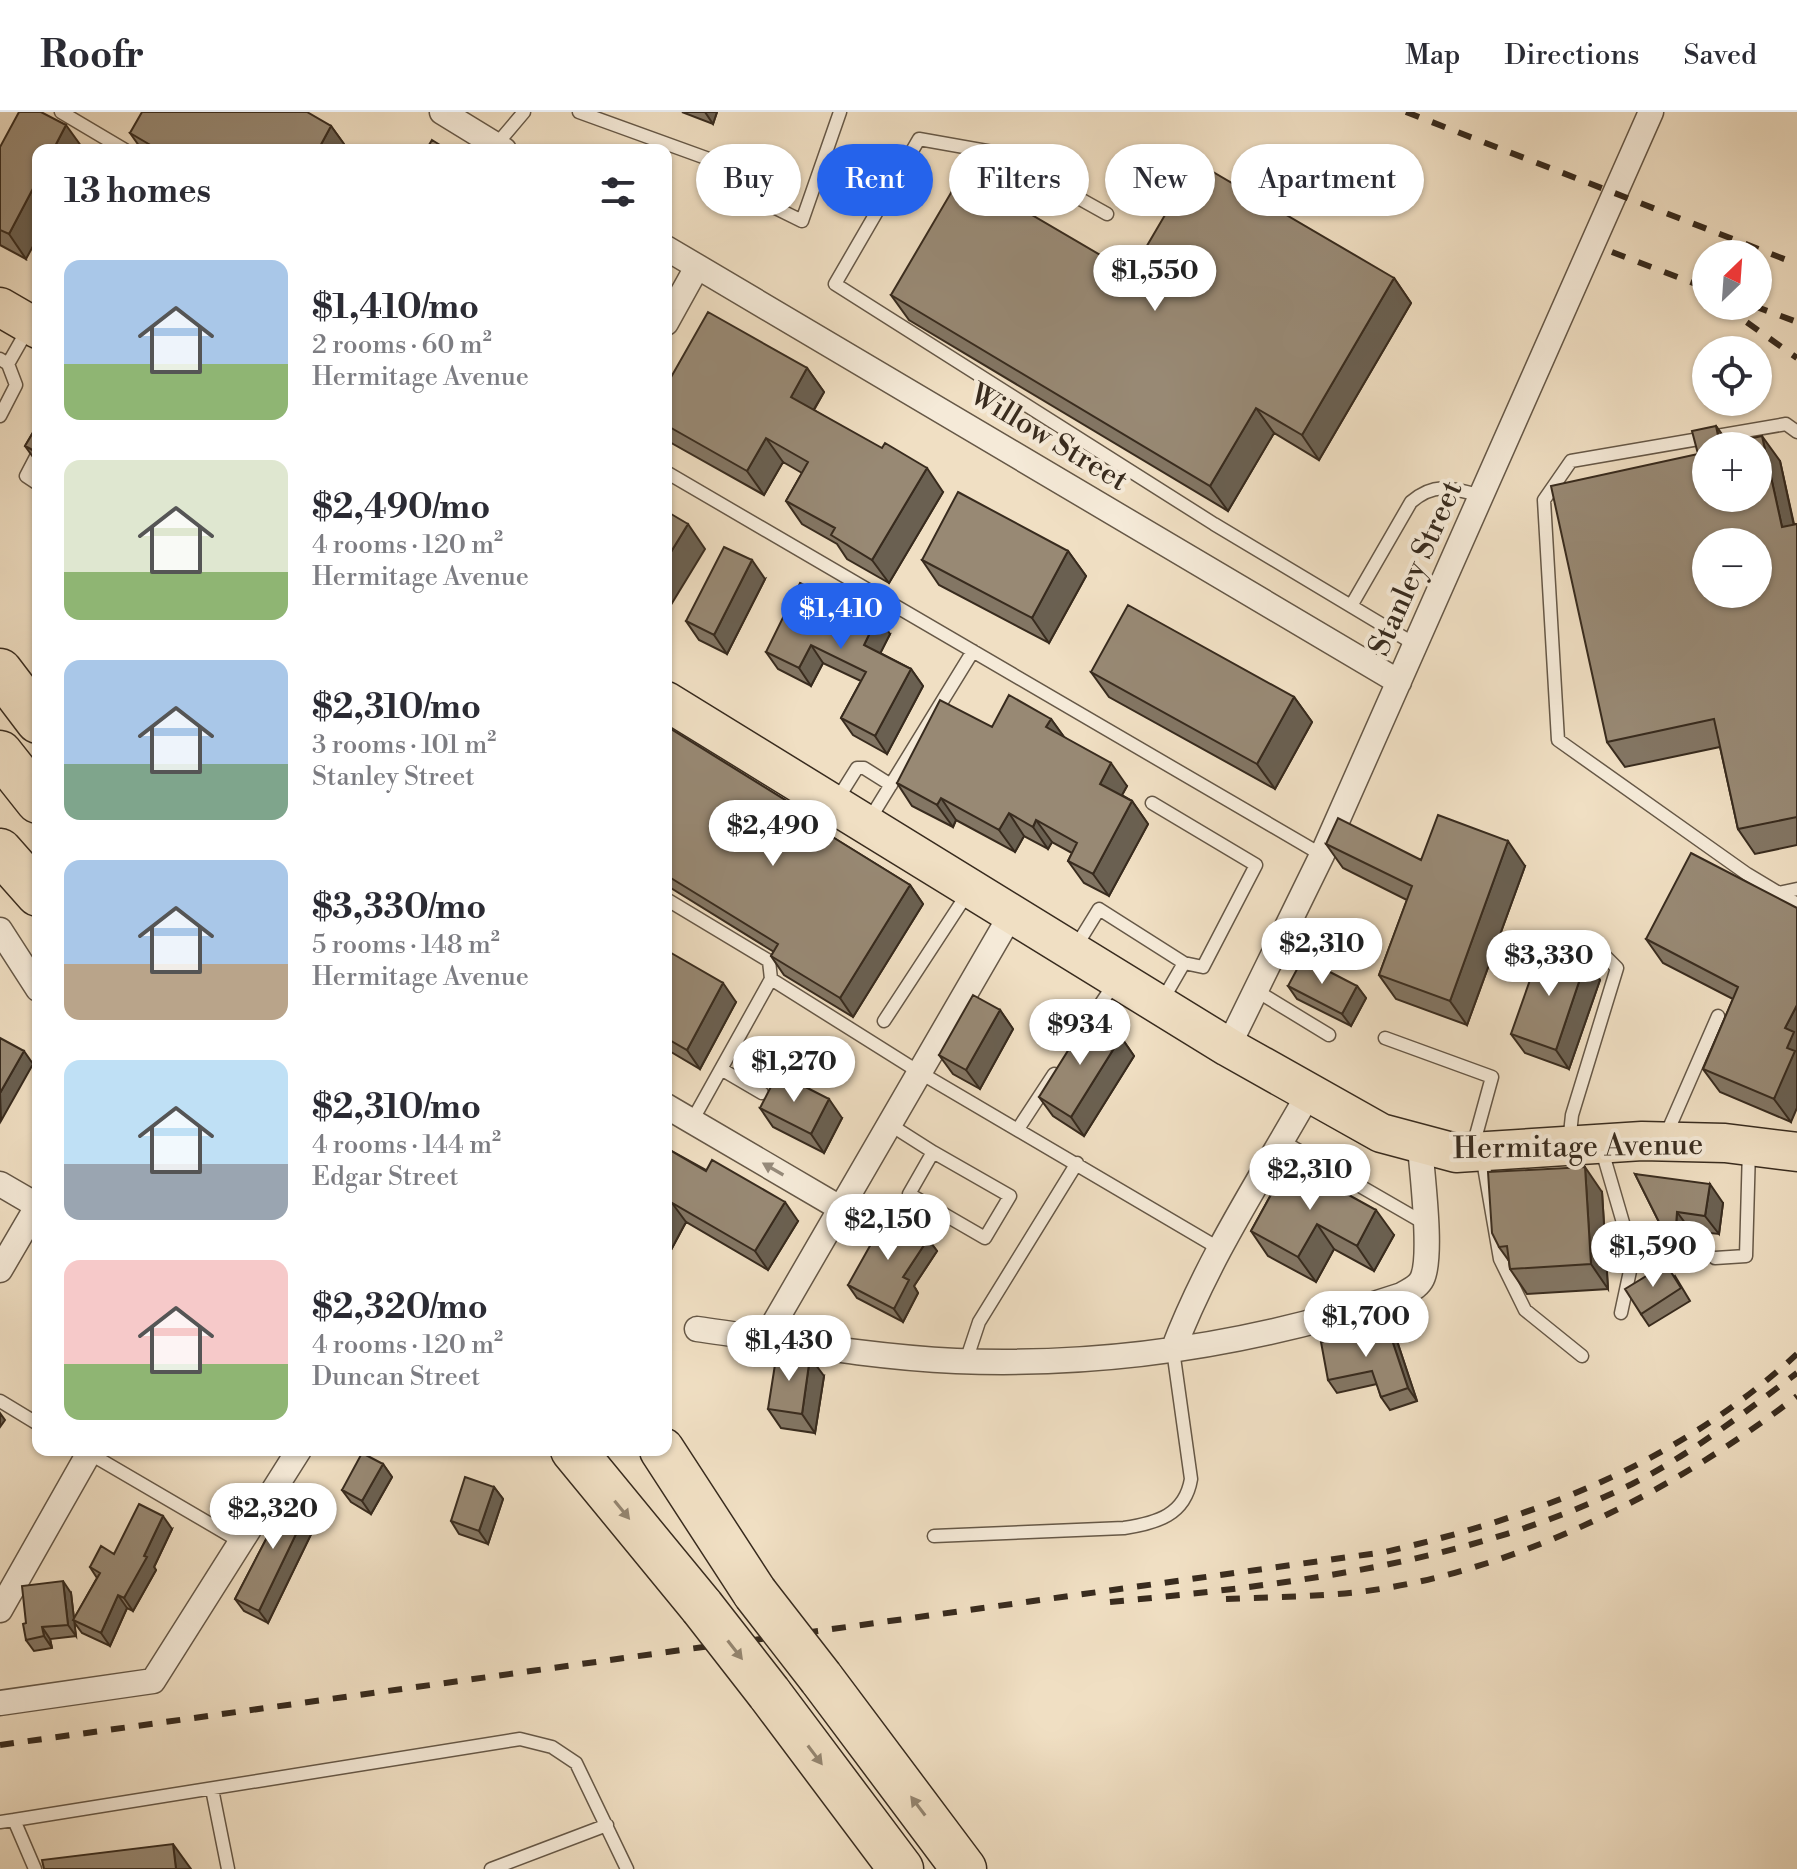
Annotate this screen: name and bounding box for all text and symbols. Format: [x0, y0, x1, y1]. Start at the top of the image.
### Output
text: Roofr [40, 32, 144, 79]
text: Map [1405, 38, 1460, 73]
text: Directions [1504, 38, 1639, 73]
text: Saved [1683, 38, 1757, 73]
chip: Buy [696, 144, 801, 216]
chip: Rent [817, 144, 933, 216]
chip: Filters [949, 144, 1089, 216]
chip: New [1105, 144, 1215, 216]
chip: Apartment [1231, 144, 1424, 216]
icon: filters [596, 170, 640, 214]
text: 13 homes [64, 171, 211, 213]
north arrow [1692, 240, 1772, 320]
map controls [1692, 240, 1772, 608]
pin: $1,550 [1090, 245, 1220, 313]
text: $1,550 [1111, 255, 1199, 287]
text: $1,410/mo [312, 287, 479, 329]
icon: home [128, 292, 224, 388]
text: 2 rooms · 60 m² [312, 329, 492, 361]
button: locate [1692, 336, 1772, 416]
text: Hermitage Avenue [312, 361, 529, 393]
street label: Willow Street [961, 375, 1135, 500]
button: + [1692, 432, 1772, 512]
street label: Stanley Street [1360, 475, 1472, 662]
text: $2,490/mo [312, 487, 490, 529]
icon: home [128, 492, 224, 588]
button: − [1692, 528, 1772, 608]
text: 4 rooms · 120 m² [312, 529, 503, 561]
text: Hermitage Avenue [312, 561, 529, 593]
pin: $1,410 [776, 583, 906, 651]
text: $1,410 [799, 593, 883, 625]
text: $2,310/mo [312, 687, 481, 729]
icon: home [128, 692, 224, 788]
text: 3 rooms · 101 m² [312, 729, 496, 761]
text: Stanley Street [312, 761, 475, 793]
pin: $2,490 [708, 800, 838, 868]
text: $2,490 [727, 810, 819, 842]
text: $3,330/mo [312, 887, 486, 929]
icon: home [128, 892, 224, 988]
pin: $2,310 [1257, 918, 1387, 986]
text: $2,310 [1279, 928, 1365, 960]
text: 5 rooms · 148 m² [312, 929, 500, 961]
pin: $3,330 [1484, 930, 1614, 998]
text: $3,330 [1504, 940, 1594, 972]
text: Hermitage Avenue [312, 961, 529, 993]
pin: $934 [1033, 999, 1127, 1067]
text: $934 [1047, 1009, 1113, 1041]
pin: $1,270 [729, 1036, 859, 1104]
text: $1,270 [751, 1046, 837, 1078]
text: $2,310/mo [312, 1087, 481, 1129]
icon: home [128, 1092, 224, 1188]
street label: Hermitage Avenue [1453, 1126, 1703, 1168]
text: 4 rooms · 144 m² [312, 1129, 501, 1161]
pin: $2,310 [1245, 1144, 1375, 1212]
text: $2,310 [1267, 1154, 1353, 1186]
text: Edgar Street [312, 1161, 459, 1193]
one-way arrow [762, 1162, 784, 1176]
pin: $2,150 [823, 1194, 953, 1262]
text: $2,150 [844, 1204, 932, 1236]
pin: $1,590 [1588, 1221, 1718, 1289]
text: $1,590 [1609, 1231, 1697, 1263]
text: $2,320/mo [312, 1287, 488, 1329]
pin: $1,700 [1301, 1291, 1431, 1359]
icon: home [128, 1292, 224, 1388]
text: $1,700 [1322, 1301, 1410, 1333]
pin: $1,430 [724, 1315, 854, 1383]
text: $1,430 [745, 1325, 833, 1357]
text: 4 rooms · 120 m² [312, 1329, 503, 1361]
text: Duncan Street [312, 1361, 480, 1393]
pin: $2,320 [208, 1483, 338, 1551]
text: $2,320 [228, 1493, 318, 1525]
one-way arrow [613, 1500, 630, 1520]
one-way arrow [727, 1640, 743, 1660]
one-way arrow [807, 1745, 823, 1765]
one-way arrow [911, 1796, 927, 1816]

